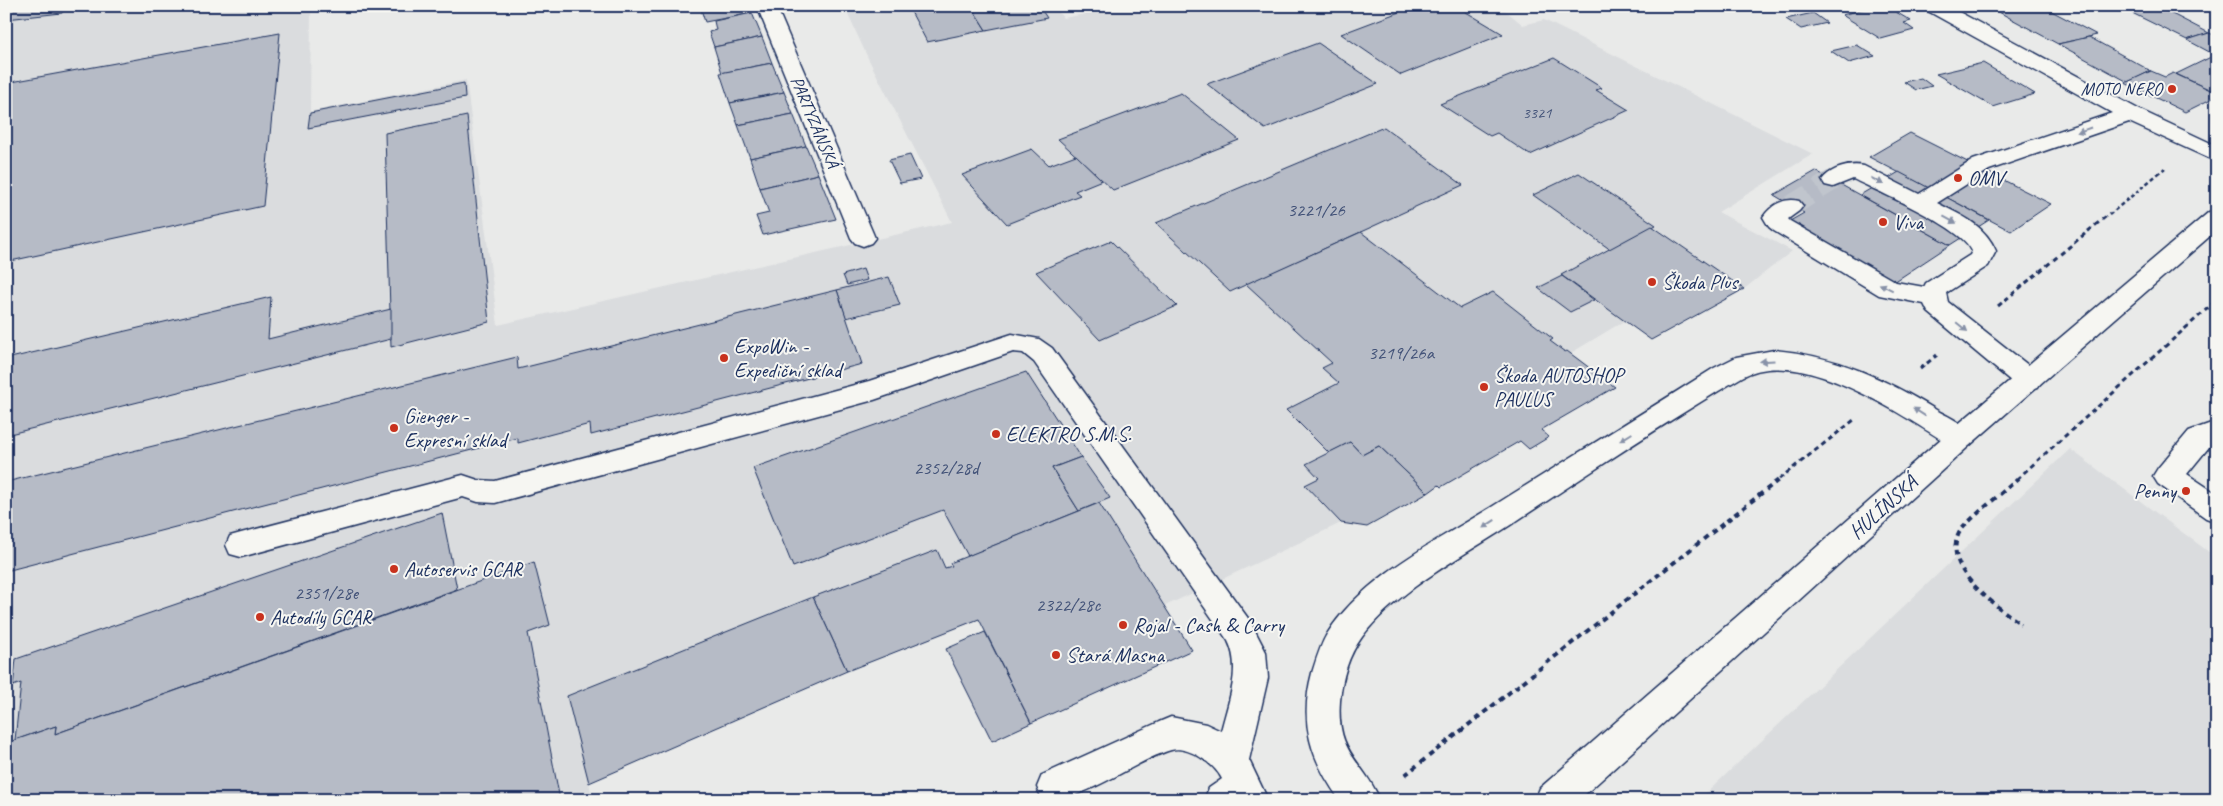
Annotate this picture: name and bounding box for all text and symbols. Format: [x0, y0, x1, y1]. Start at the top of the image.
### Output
street label: PARTYZÁNSKÁ [786, 73, 845, 174]
place label: MOTO NERO [2081, 78, 2164, 100]
marker: MOTO NERO [2166, 83, 2178, 95]
house number: 3321 [1523, 103, 1552, 123]
one-way arrow [2076, 127, 2091, 134]
place label: OMV [1968, 165, 2009, 191]
marker: OMV [1952, 172, 1964, 184]
one-way arrow [1870, 177, 1885, 185]
house number: 3221/26 [1287, 198, 1346, 222]
place label: Viva [1893, 209, 1924, 235]
marker: Viva [1877, 216, 1889, 228]
one-way arrow [1942, 216, 1957, 224]
place label: Škoda Plus [1662, 269, 1739, 295]
marker: Škoda Plus [1646, 276, 1658, 288]
one-way arrow [1878, 283, 1893, 291]
one-way arrow [1955, 321, 1968, 332]
place label: ExpoWin - Expediční sklad [734, 333, 845, 383]
house number: 3219/26a [1368, 341, 1436, 365]
marker: ExpoWin - Expediční sklad [718, 352, 730, 364]
one-way arrow [1759, 357, 1775, 365]
place label: Škoda AUTOSHOP PAULUS [1494, 362, 1626, 412]
marker: Škoda AUTOSHOP PAULUS [1478, 381, 1490, 393]
place label: Gienger - Expresní sklad [404, 403, 510, 453]
one-way arrow [1913, 407, 1926, 416]
place label: ELEKTRO S.M.S. [1006, 421, 1132, 447]
marker: Gienger - Expresní sklad [388, 422, 400, 434]
marker: ELEKTRO S.M.S. [990, 428, 1002, 440]
one-way arrow [1619, 432, 1633, 442]
house number: 2352/28d [913, 456, 982, 480]
street label: HULÍNSKÁ [1843, 468, 1924, 544]
place label: Penny [2134, 478, 2178, 504]
marker: Penny [2180, 485, 2192, 497]
one-way arrow [1482, 519, 1495, 529]
place label: Autoservis GCAR [404, 556, 524, 582]
marker: Autoservis GCAR [388, 563, 400, 575]
house number: 2351/28e [294, 581, 360, 605]
house number: 2322/28c [1036, 593, 1101, 617]
place label: Autodíly GCAR [270, 604, 373, 630]
marker: Autodíly GCAR [254, 611, 266, 623]
place label: Rojal - Cash & Carry [1133, 612, 1286, 638]
marker: Rojal - Cash & Carry [1117, 619, 1129, 631]
place label: Stará Masna [1066, 642, 1165, 668]
marker: Stará Masna [1050, 649, 1062, 661]

